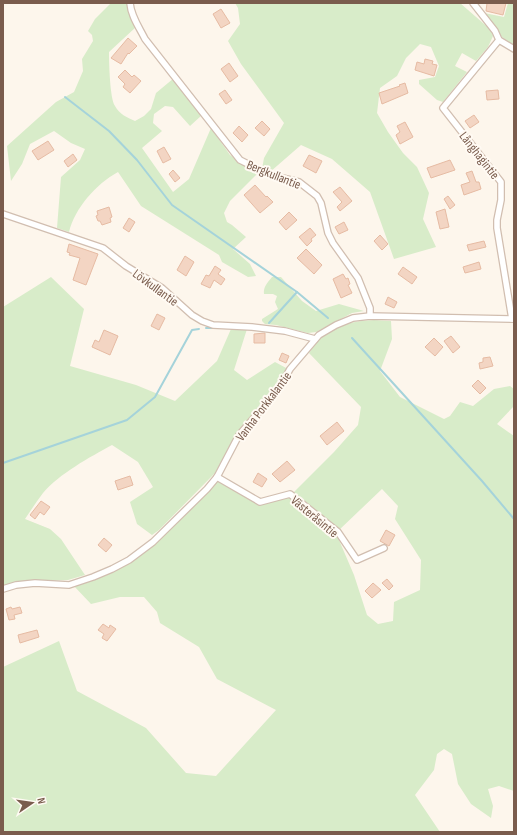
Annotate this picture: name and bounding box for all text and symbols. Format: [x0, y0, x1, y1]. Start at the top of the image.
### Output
street label: Långhagintie [456, 129, 503, 183]
street label: Bergkullantie [244, 157, 303, 193]
street label: Lövkullantie [129, 266, 181, 310]
street label: Vanha Porkkalantie [232, 369, 295, 445]
street label: Västeråsintie [287, 492, 341, 541]
north arrow [12, 783, 52, 823]
text: N [34, 797, 48, 805]

